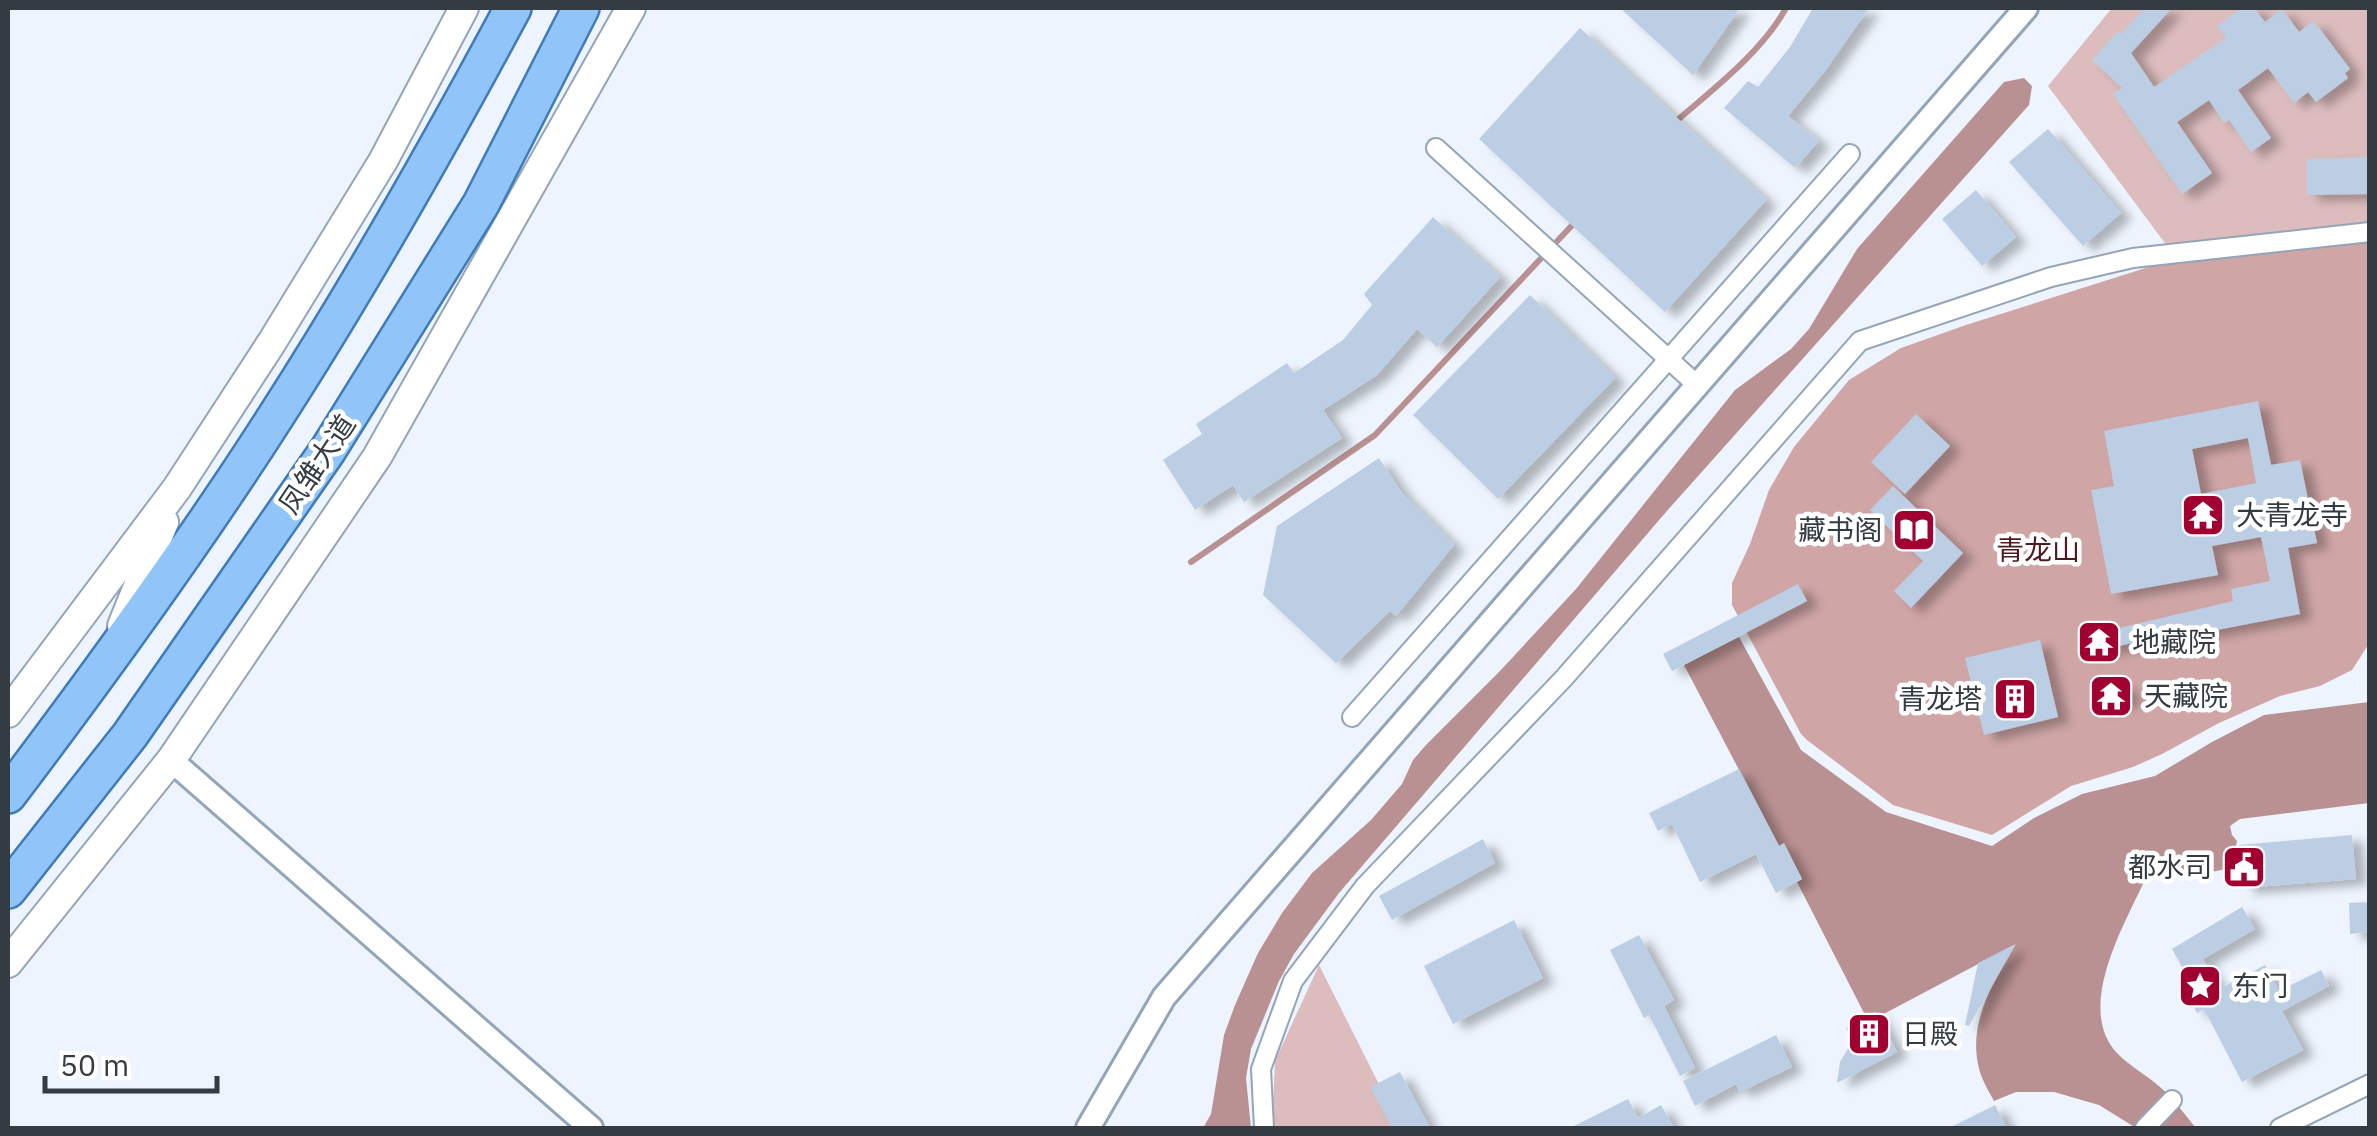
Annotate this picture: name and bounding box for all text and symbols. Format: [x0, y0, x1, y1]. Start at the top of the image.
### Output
street label: 凤雏大道 [270, 407, 363, 520]
temple icon: 大青龙寺 [2180, 492, 2226, 538]
place label: 大青龙寺 [2236, 496, 2348, 533]
library icon: 藏书阁 [1891, 507, 1937, 553]
place label: 藏书阁 [1798, 511, 1882, 548]
park label: 青龙山 [1996, 531, 2080, 568]
temple icon: 地藏院 [2076, 619, 2122, 665]
place label: 地藏院 [2132, 623, 2216, 660]
temple icon: 天藏院 [2088, 673, 2134, 719]
building icon: 青龙塔 [1992, 676, 2038, 722]
place label: 天藏院 [2144, 677, 2228, 714]
place label: 青龙塔 [1898, 680, 1982, 717]
public building icon: 都水司 [2221, 844, 2267, 890]
place label: 都水司 [2128, 848, 2212, 885]
place icon: 东门 [2177, 963, 2223, 1009]
place label: 东门 [2232, 967, 2288, 1004]
building icon: 日殿 [1846, 1011, 1892, 1057]
place label: 日殿 [1902, 1015, 1958, 1052]
scale bar [45, 1031, 218, 1093]
text: 50 m [60, 1045, 129, 1084]

